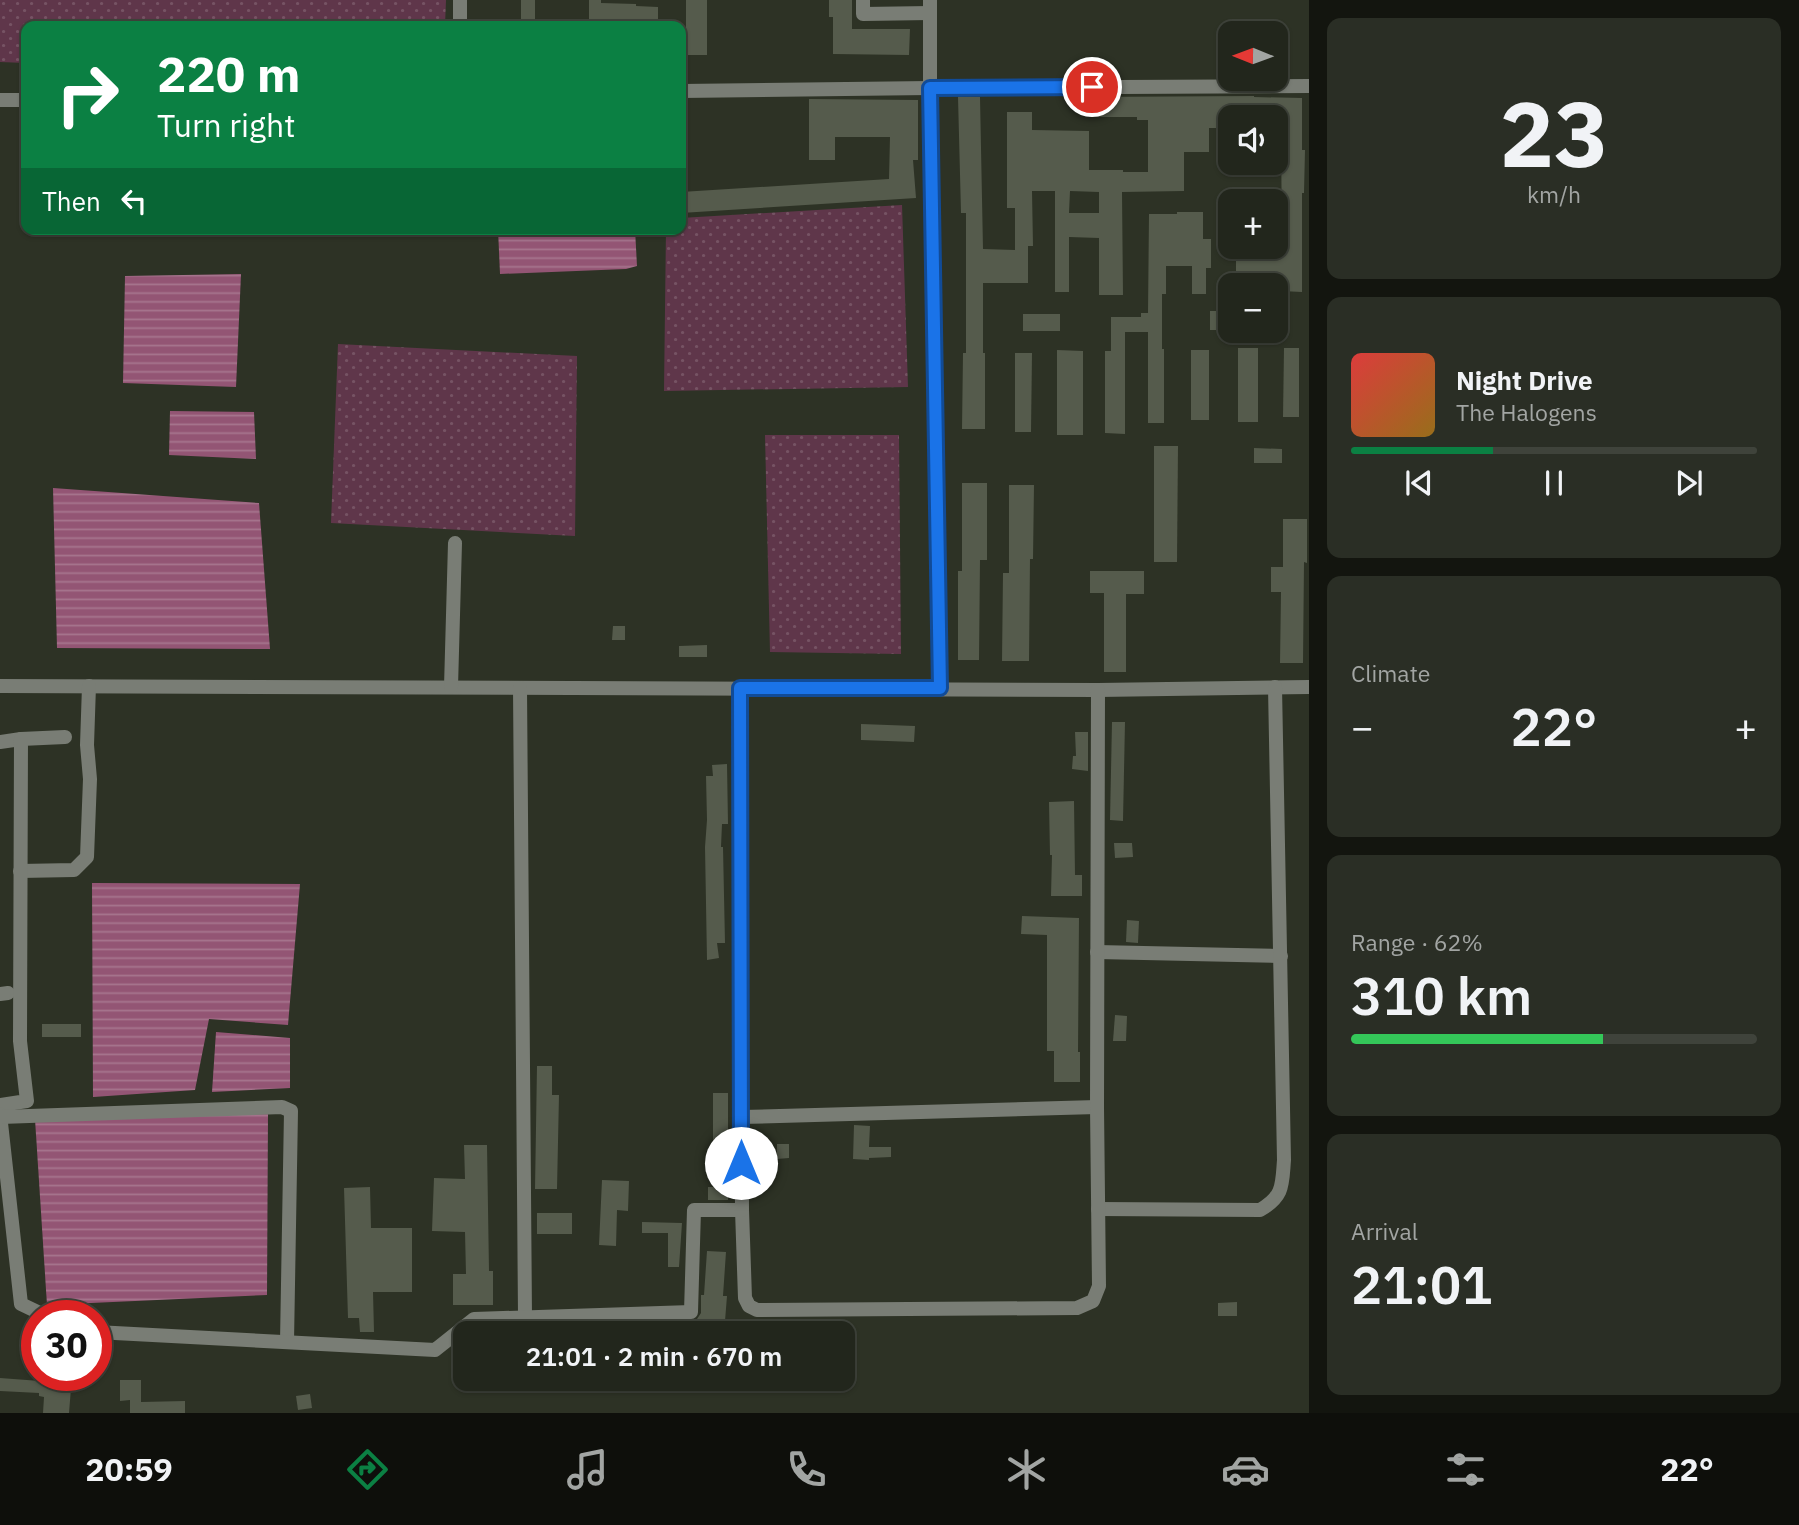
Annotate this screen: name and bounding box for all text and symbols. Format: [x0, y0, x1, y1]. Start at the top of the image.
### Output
north arrow [1218, 21, 1288, 91]
map controls [1218, 21, 1288, 343]
text: 220 m [157, 42, 301, 105]
icon: right [42, 49, 133, 140]
pin [1062, 57, 1122, 117]
icon: arrive [1073, 68, 1111, 106]
text: 23 [1499, 74, 1609, 192]
text: Turn right [157, 104, 295, 146]
button: sound [1218, 105, 1288, 175]
text: km/h [1527, 179, 1581, 209]
icon: left [115, 182, 153, 220]
text: Then [42, 184, 101, 218]
button: + [1218, 189, 1288, 259]
button: − [1218, 273, 1288, 343]
text: Night Drive [1456, 363, 1593, 397]
text: The Halogens [1456, 397, 1597, 427]
icon: previous [1400, 464, 1438, 502]
icon: pause [1535, 464, 1573, 502]
icon: next [1670, 464, 1708, 502]
text: Climate [1351, 658, 1430, 688]
text: 22° [1511, 693, 1597, 760]
text: − [1351, 702, 1374, 751]
text: + [1734, 702, 1757, 751]
text: Range · 62% [1351, 927, 1483, 957]
text: 310 km [1351, 962, 1532, 1029]
position arrow [704, 1126, 778, 1200]
text: Arrival [1351, 1216, 1418, 1246]
text: 21:01 [1351, 1251, 1492, 1318]
speed limit sign: 30 [21, 1300, 112, 1391]
text: 21:01 · 2 min · 670 m [526, 1339, 782, 1373]
icon: directions [343, 1445, 392, 1494]
icon: music [563, 1445, 612, 1494]
icon: phone [782, 1445, 831, 1494]
icon: climate [1002, 1445, 1051, 1494]
icon: car [1221, 1445, 1270, 1494]
icon: filters [1441, 1445, 1490, 1494]
text: 20:59 [85, 1448, 173, 1490]
text: 22° [1660, 1448, 1714, 1490]

